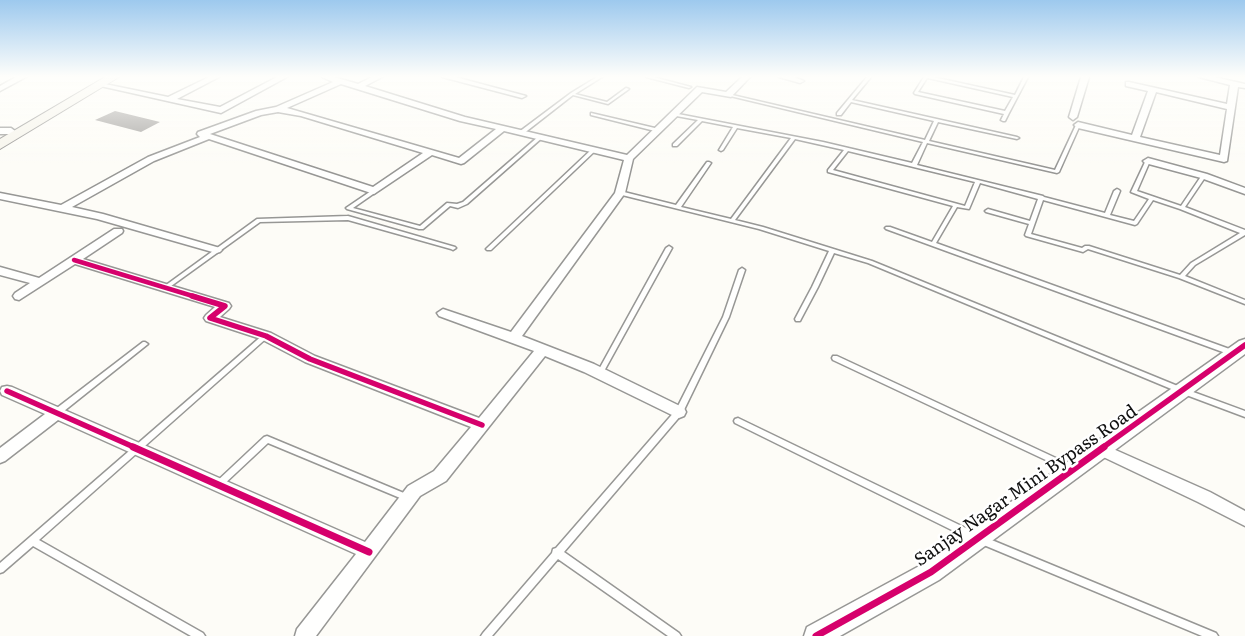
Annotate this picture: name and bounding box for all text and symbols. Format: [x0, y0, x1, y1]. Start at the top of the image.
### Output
street label: Sanjay Nagar Mini Bypass Road [911, 401, 1141, 571]

